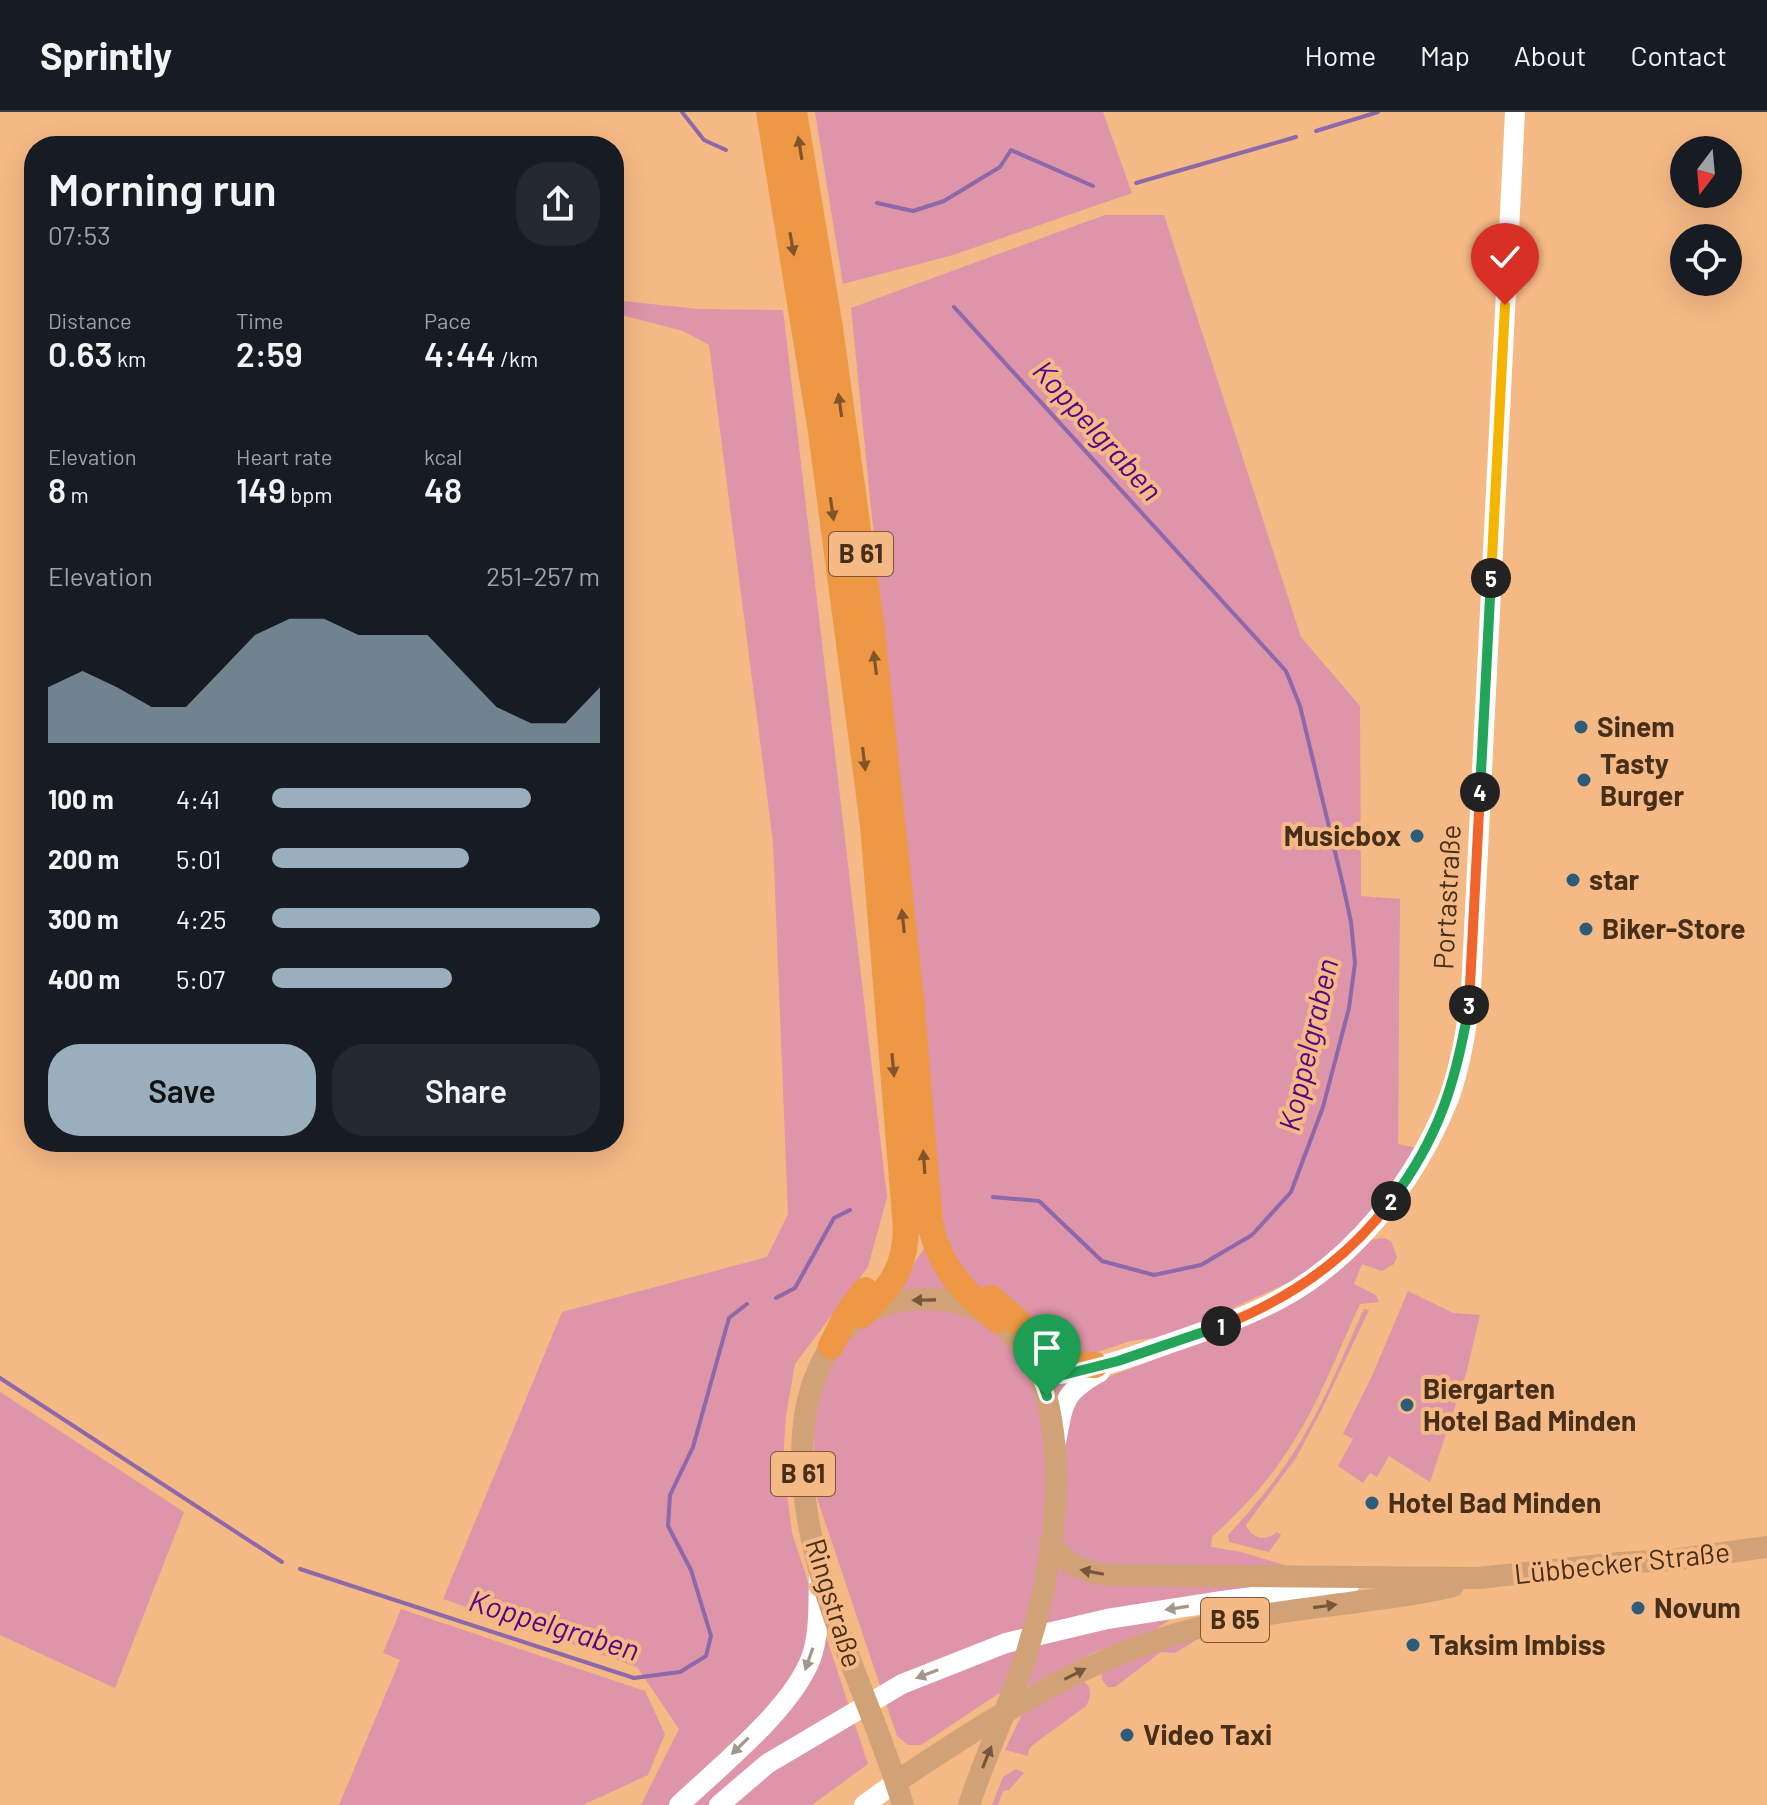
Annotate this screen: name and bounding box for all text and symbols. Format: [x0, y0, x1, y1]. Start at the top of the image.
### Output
text: Sprintly [40, 32, 172, 78]
text: Home [1305, 38, 1376, 72]
text: Map [1420, 38, 1470, 72]
text: About [1514, 38, 1586, 72]
text: Contact [1630, 38, 1727, 72]
one-way arrow [793, 136, 806, 161]
north arrow [1670, 136, 1742, 208]
map controls [1670, 136, 1742, 296]
text: Morning run [48, 162, 277, 215]
button: share [516, 162, 600, 246]
text: 07:53 [48, 219, 111, 250]
pin [1471, 223, 1539, 305]
button: locate [1670, 224, 1742, 296]
one-way arrow [786, 232, 798, 257]
icon: check [1483, 235, 1527, 279]
text: Distance [48, 307, 132, 333]
text: Time [236, 307, 284, 333]
text: Pace [424, 307, 471, 333]
text: 0.63 [48, 333, 113, 374]
text: 2:59 [236, 333, 303, 374]
text: 4:44 [424, 333, 496, 374]
text: km [113, 345, 146, 371]
text: /km [496, 345, 538, 371]
water label: Koppelgraben [1026, 352, 1171, 507]
one-way arrow [833, 392, 846, 417]
text: Elevation [48, 443, 137, 469]
text: Heart rate [236, 443, 333, 469]
text: kcal [424, 443, 462, 469]
text: 8 [48, 469, 66, 510]
text: 149 [236, 469, 286, 510]
text: 48 [424, 469, 462, 510]
text: m [66, 481, 89, 507]
text: bpm [286, 481, 333, 507]
one-way arrow [825, 497, 838, 522]
road number: B 61 [829, 532, 893, 576]
pin: 5 [1471, 558, 1511, 598]
text: Elevation [48, 560, 153, 591]
text: 251–257 m [486, 560, 600, 591]
text: 5 [1485, 565, 1497, 591]
one-way arrow [869, 650, 882, 675]
place label: Sinem [1597, 709, 1675, 743]
marker: Sinem [1572, 718, 1590, 736]
place label: Tasty Burger [1600, 746, 1684, 812]
one-way arrow [858, 747, 871, 772]
marker: Tasty Burger [1575, 771, 1593, 789]
pin: 4 [1460, 772, 1500, 812]
text: 4 [1473, 779, 1487, 805]
text: 100 m [48, 783, 114, 814]
text: 4:41 [176, 783, 220, 814]
place label: Musicbox [1284, 818, 1401, 852]
street label: Portastraße [1425, 824, 1467, 970]
marker: Musicbox [1408, 827, 1426, 845]
text: 200 m [48, 843, 119, 874]
text: 5:01 [176, 843, 221, 874]
place label: star [1589, 862, 1639, 896]
marker: star [1564, 871, 1582, 889]
text: 300 m [48, 903, 119, 934]
text: 4:25 [176, 903, 226, 934]
one-way arrow [897, 908, 910, 933]
place label: Biker-Store [1602, 911, 1746, 945]
marker: Biker-Store [1577, 920, 1595, 938]
water label: Koppelgraben [1270, 955, 1344, 1134]
text: 400 m [48, 963, 120, 994]
text: 5:07 [176, 963, 225, 994]
pin: 3 [1449, 985, 1489, 1025]
text: 3 [1463, 992, 1475, 1018]
button: Save [48, 1044, 316, 1136]
button: Share [332, 1044, 600, 1136]
one-way arrow [887, 1053, 900, 1078]
one-way arrow [917, 1149, 930, 1174]
pin: 2 [1371, 1181, 1411, 1221]
text: 2 [1385, 1188, 1397, 1214]
one-way arrow [911, 1294, 936, 1306]
pin: 1 [1201, 1306, 1241, 1346]
text: 1 [1217, 1313, 1225, 1339]
pin [1013, 1314, 1081, 1396]
icon: arrive [1025, 1326, 1069, 1370]
place label: Biergarten Hotel Bad Minden [1423, 1371, 1636, 1437]
marker: Biergarten Hotel Bad Minden [1398, 1396, 1416, 1414]
road number: B 61 [771, 1452, 835, 1496]
place label: Hotel Bad Minden [1388, 1485, 1601, 1519]
marker: Hotel Bad Minden [1363, 1494, 1381, 1512]
street label: Ringstraße [799, 1534, 871, 1671]
street label: Lübbecker Straße [1512, 1534, 1731, 1590]
one-way arrow [1079, 1565, 1104, 1578]
water label: Koppelgraben [465, 1581, 644, 1667]
place label: Novum [1654, 1590, 1741, 1624]
road number: B 65 [1201, 1598, 1269, 1642]
one-way arrow [1312, 1599, 1337, 1612]
marker: Novum [1629, 1599, 1647, 1617]
one-way arrow [1165, 1602, 1190, 1615]
place label: Taksim Imbiss [1429, 1627, 1606, 1661]
marker: Taksim Imbiss [1404, 1636, 1422, 1654]
one-way arrow [802, 1647, 815, 1671]
one-way arrow [1064, 1667, 1087, 1681]
one-way arrow [915, 1668, 939, 1681]
place label: Video Taxi [1143, 1717, 1272, 1751]
marker: Video Taxi [1118, 1726, 1136, 1744]
one-way arrow [731, 1737, 750, 1755]
one-way arrow [980, 1745, 993, 1769]

